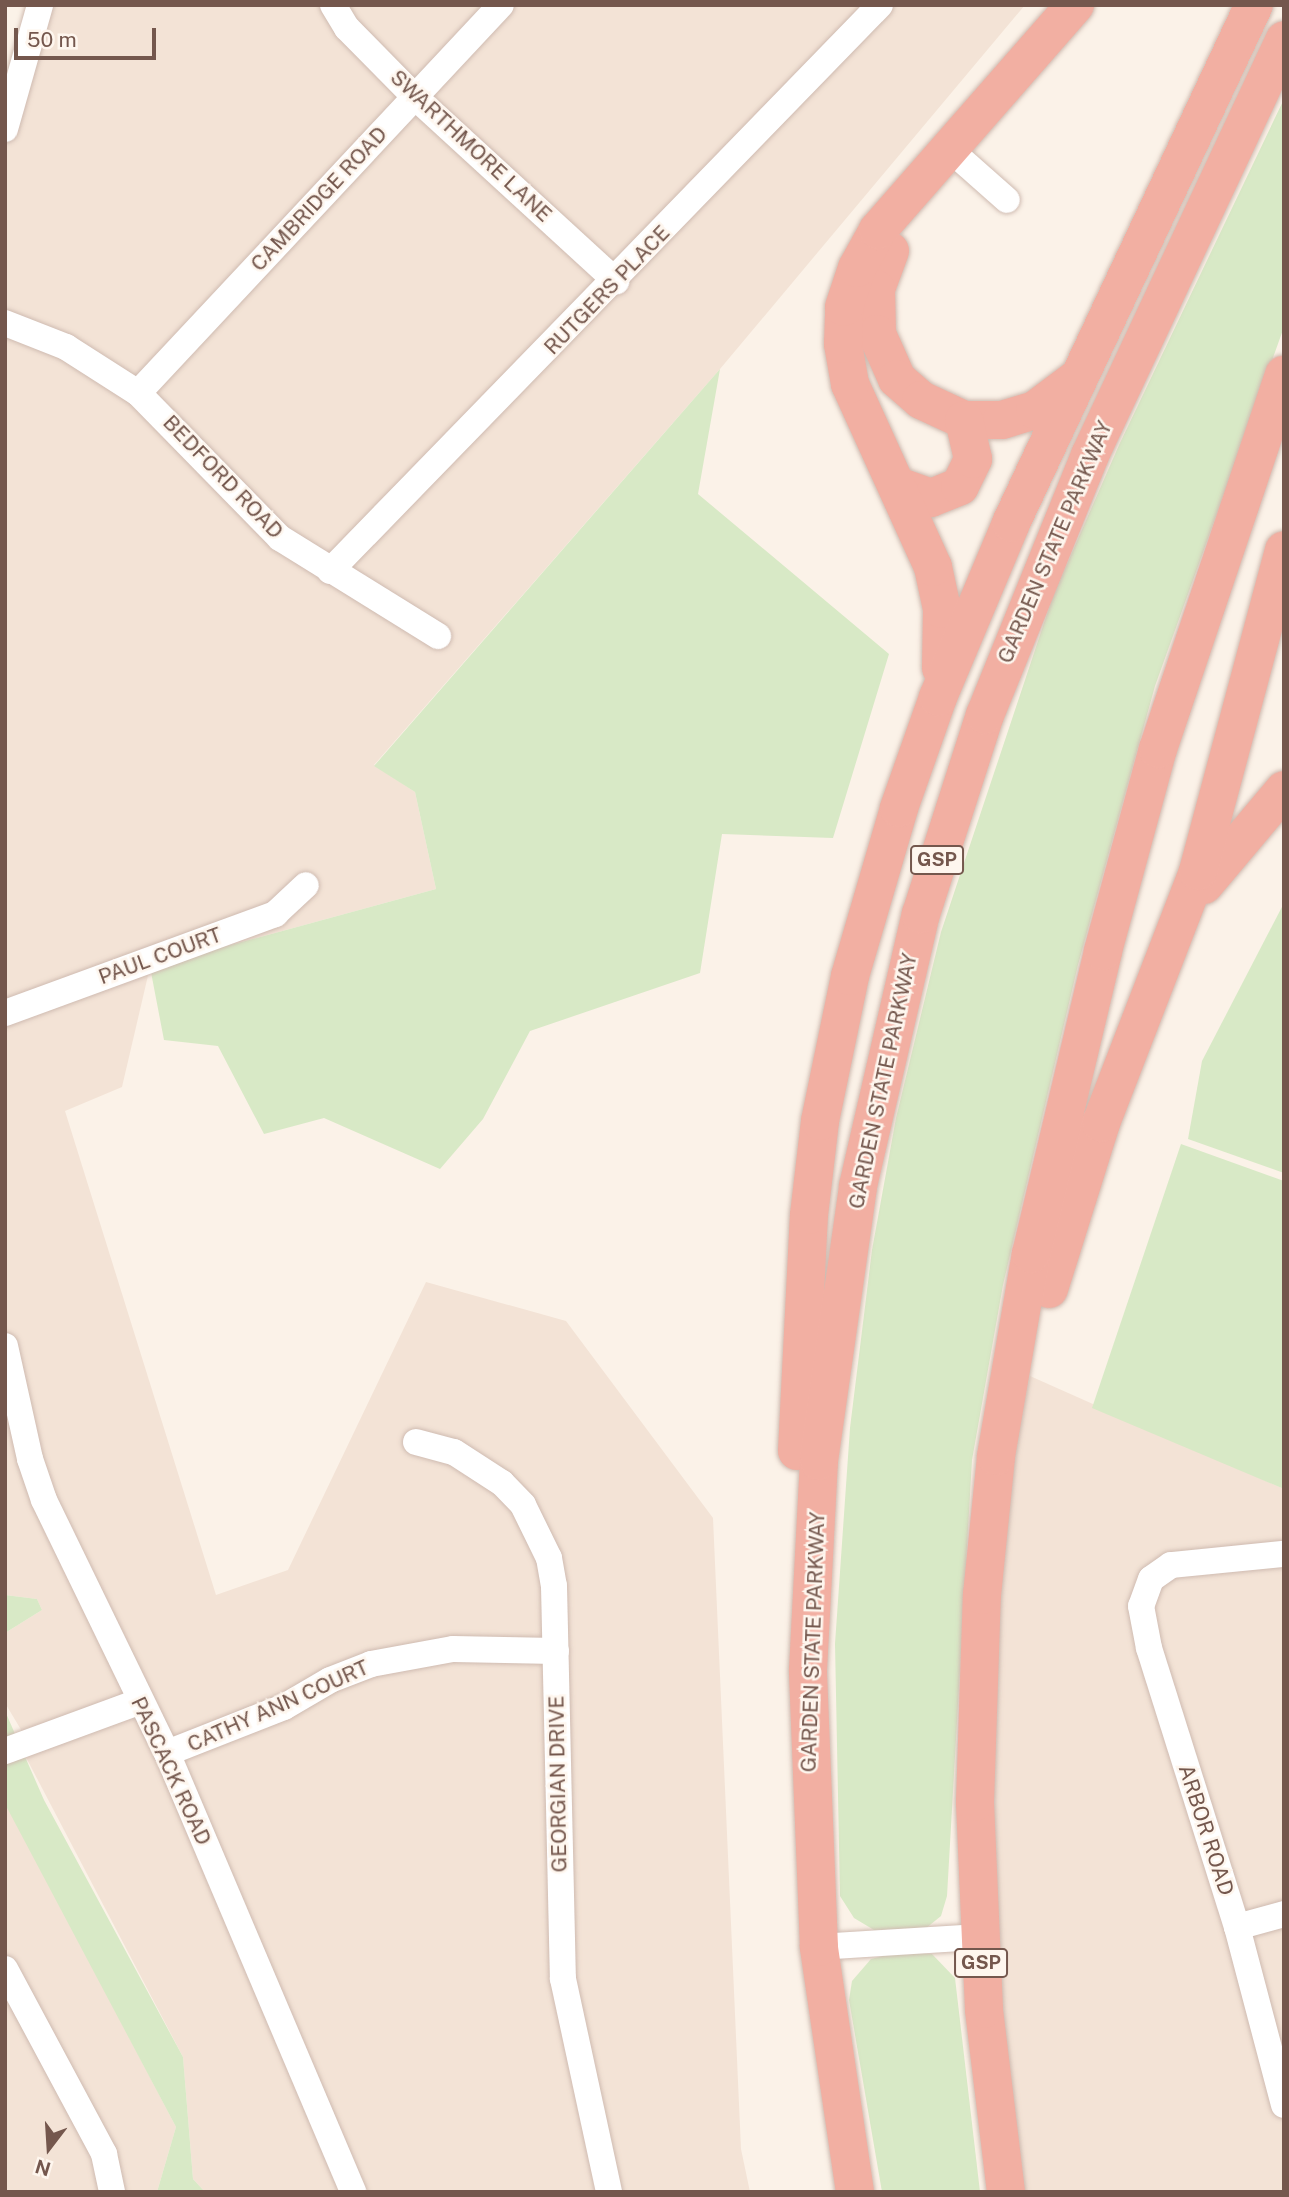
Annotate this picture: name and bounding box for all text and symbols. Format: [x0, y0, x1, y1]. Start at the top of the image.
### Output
scale bar [18, 14, 159, 58]
text: 50 m [27, 27, 77, 52]
street label: SWARTHMORE LANE [385, 65, 557, 227]
street label: CAMBRIDGE ROAD [246, 122, 392, 276]
street label: RUTGERS PLACE [539, 220, 675, 360]
street label: BEDFORD ROAD [158, 410, 288, 544]
street label: GARDEN STATE PARKWAY [992, 417, 1118, 667]
road number: GSP [909, 845, 965, 876]
street label: PAUL COURT [95, 922, 225, 990]
street label: GARDEN STATE PARKWAY [844, 951, 922, 1211]
street label: GARDEN STATE PARKWAY [796, 1511, 830, 1773]
street label: CATHY ANN COURT [183, 1655, 373, 1757]
street label: PASCACK ROAD [126, 1693, 216, 1849]
street label: GEORGIAN DRIVE [544, 1695, 572, 1873]
street label: ARBOR ROAD [1173, 1761, 1239, 1899]
road number: GSP [953, 1948, 1009, 1979]
north arrow [14, 2113, 84, 2183]
text: N [33, 2155, 53, 2181]

